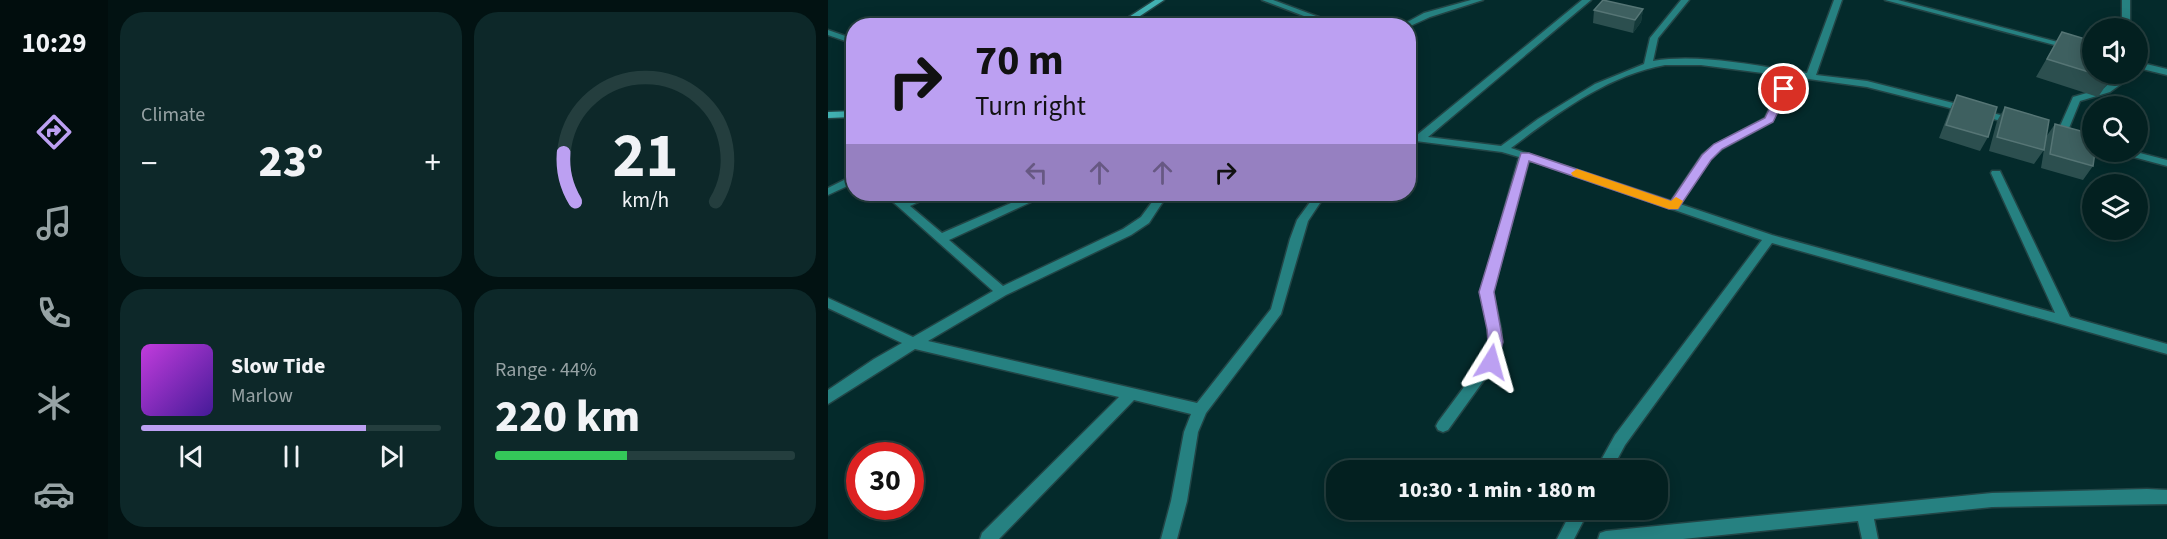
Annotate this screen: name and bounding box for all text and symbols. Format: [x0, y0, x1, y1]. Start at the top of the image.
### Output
map controls [2082, 18, 2148, 240]
button: sound [2082, 18, 2148, 84]
text: 10:29 [21, 24, 87, 63]
text: 70 m [975, 31, 1064, 91]
icon: right [876, 42, 954, 120]
pin [1758, 63, 1809, 114]
icon: arrive [1767, 72, 1800, 105]
text: Turn right [975, 87, 1086, 126]
button: search [2082, 96, 2148, 162]
text: Climate [141, 101, 205, 129]
icon: directions [33, 111, 75, 153]
text: 21 [612, 112, 678, 201]
text: 23° [259, 130, 323, 194]
text: − [141, 140, 157, 187]
text: + [425, 140, 441, 187]
icon: left [1020, 156, 1053, 189]
icon: ahead [1083, 156, 1116, 189]
icon: ahead [1146, 156, 1179, 189]
icon: right [1209, 156, 1242, 189]
button: layers [2082, 174, 2148, 240]
text: km/h [621, 185, 669, 216]
icon: music [33, 202, 75, 244]
icon: phone [33, 292, 75, 334]
position arrow [1459, 330, 1523, 394]
text: Slow Tide [231, 350, 325, 382]
text: Range · 44% [495, 356, 596, 384]
icon: climate [33, 382, 75, 424]
text: Marlow [231, 382, 293, 410]
text: 220 km [495, 385, 640, 449]
icon: previous [175, 440, 208, 473]
icon: pause [275, 440, 308, 473]
icon: next [375, 440, 408, 473]
speed limit sign: 30 [846, 442, 924, 520]
icon: car [33, 473, 75, 515]
text: 10:30 · 1 min · 180 m [1398, 474, 1596, 506]

